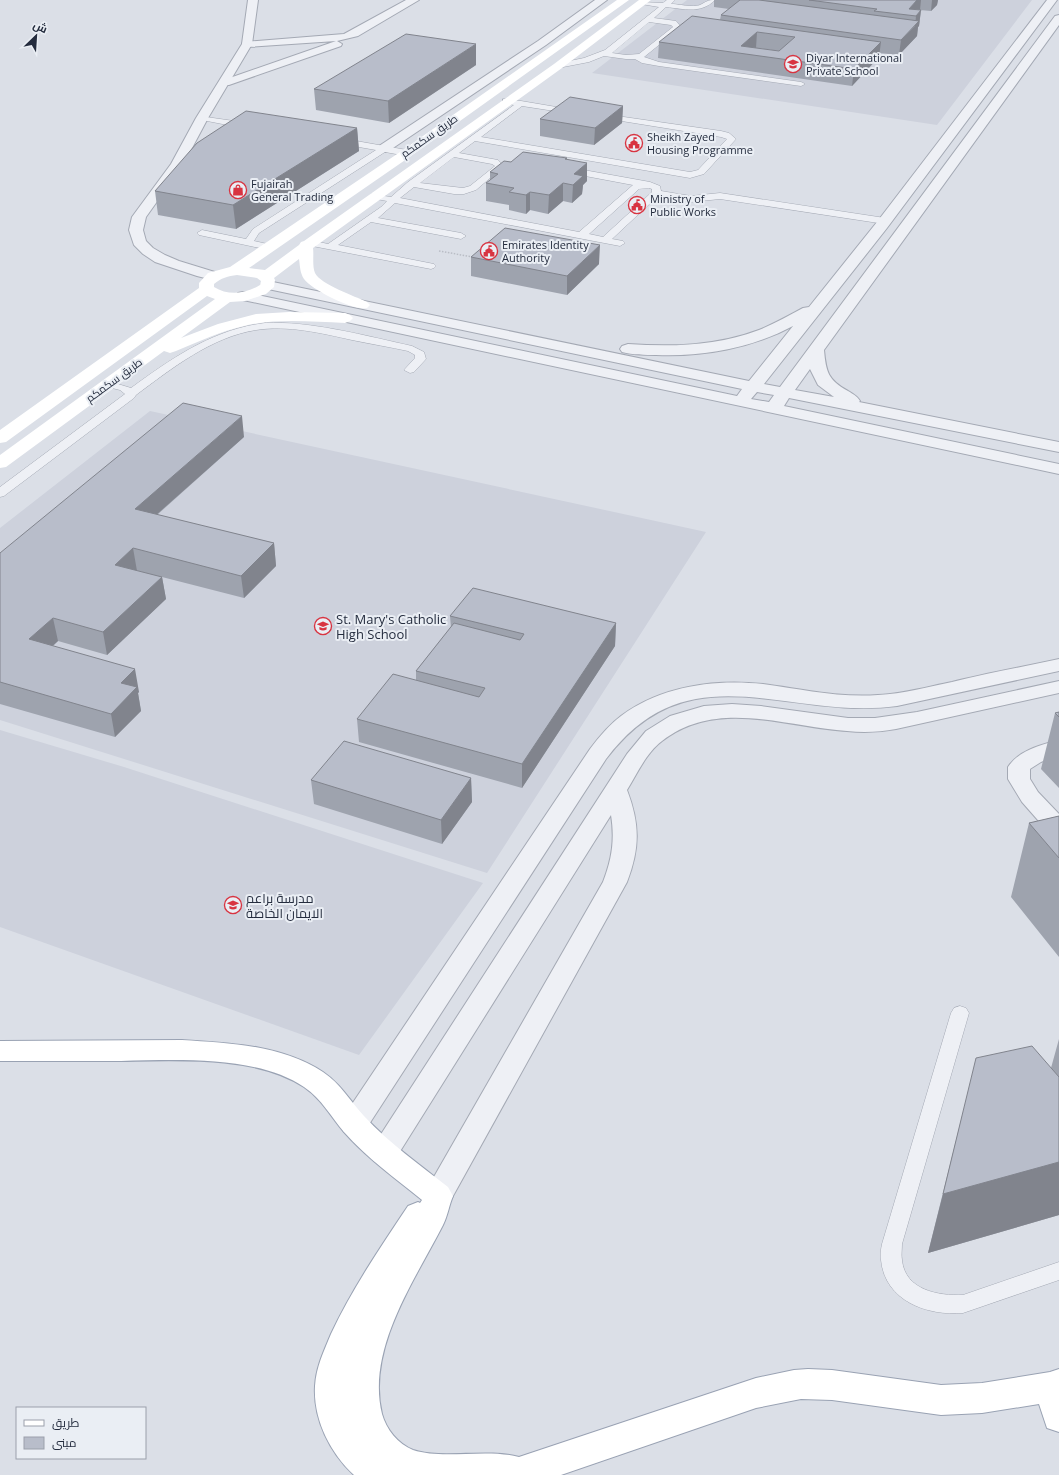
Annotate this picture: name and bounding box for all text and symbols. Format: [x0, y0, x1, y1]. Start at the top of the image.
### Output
north arrow [16, 16, 56, 56]
text: ش [31, 17, 50, 36]
place label: Diyar International Private School [806, 50, 902, 78]
school or university icon: Diyar International Private School [783, 54, 803, 74]
street label: طريق سكمكم [397, 110, 461, 162]
place label: Sheikh Zayed Housing Programme [647, 129, 753, 157]
public building icon: Sheikh Zayed Housing Programme [624, 133, 644, 153]
place label: Fujairah General Trading [251, 176, 333, 204]
shop icon: Fujairah General Trading [228, 180, 248, 200]
place label: Ministry of Public Works [650, 191, 716, 219]
public building icon: Ministry of Public Works [627, 195, 647, 215]
place label: Emirates Identity Authority [502, 237, 589, 265]
public building icon: Emirates Identity Authority [479, 241, 499, 261]
street label: طريق سكمكم [82, 354, 146, 406]
place label: St. Mary's Catholic High School [336, 610, 446, 643]
school or university icon: St. Mary's Catholic High School [313, 616, 333, 636]
place label: مدرسة براعم الايمان الخاصة [246, 889, 323, 922]
school or university icon: مدرسة براعم الايمان الخاصة [223, 895, 243, 915]
legend [16, 1407, 146, 1459]
text: طريق [52, 1414, 80, 1431]
text: مبنى [52, 1434, 77, 1451]

